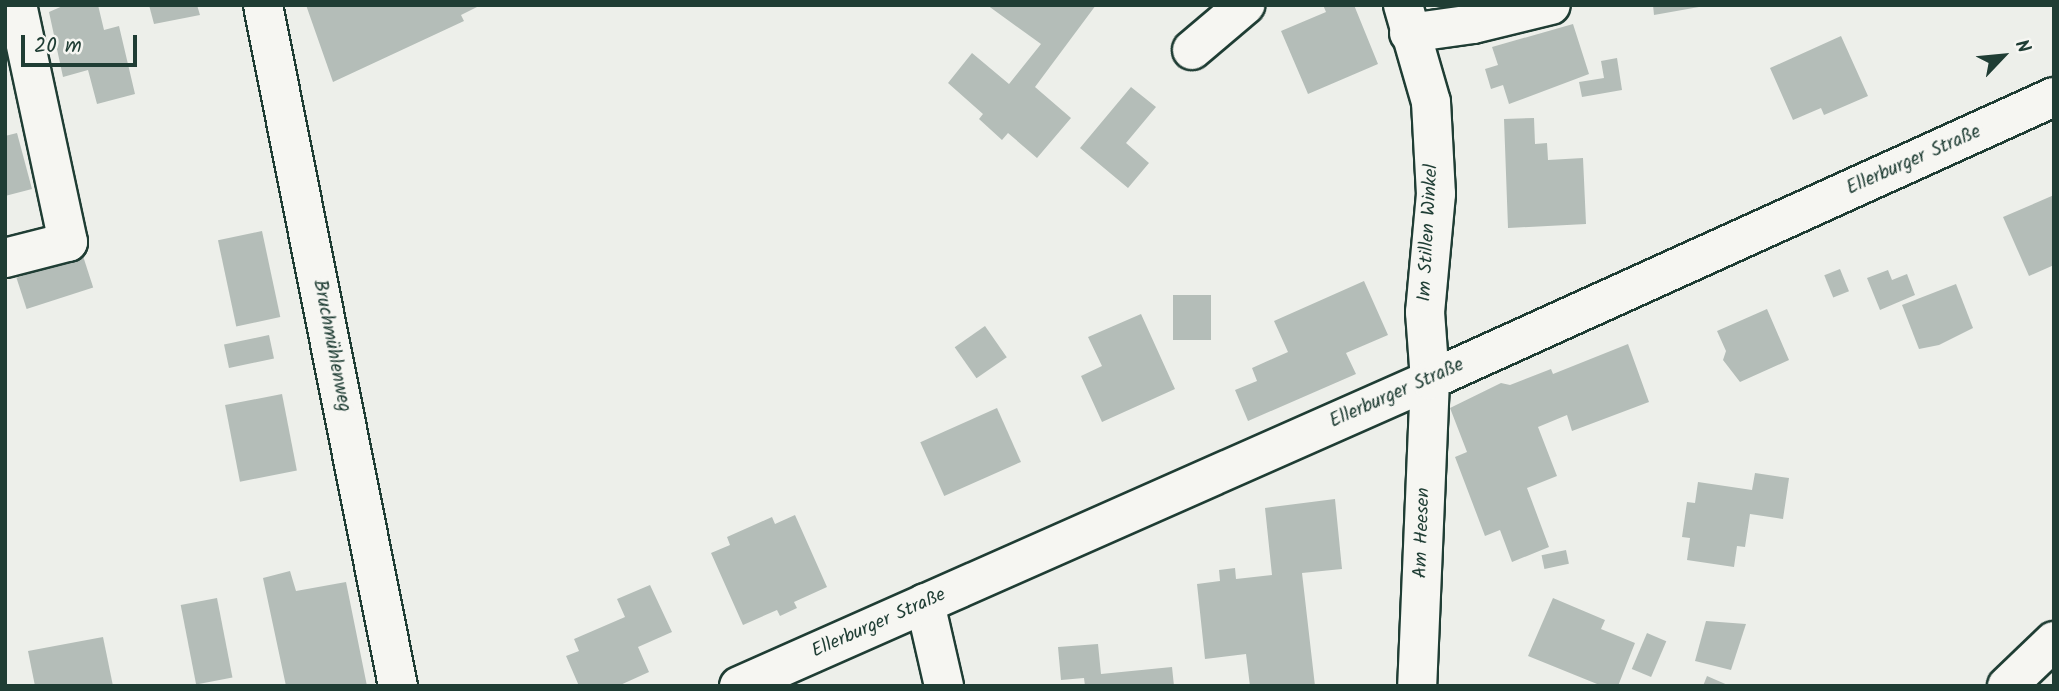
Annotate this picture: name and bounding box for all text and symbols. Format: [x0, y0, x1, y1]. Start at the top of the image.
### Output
scale bar [24, 21, 140, 65]
north arrow [1968, 21, 2038, 91]
text: 20 m [34, 30, 82, 63]
text: N [2006, 35, 2038, 59]
street label: Ellerburger Straße [1843, 121, 1985, 201]
street label: Im Stillen Winkel [1414, 164, 1444, 302]
street label: Bruchmühlenweg [307, 278, 355, 414]
street label: Ellerburger Straße [1326, 354, 1468, 434]
street label: Am Heesen [1410, 487, 1436, 579]
street label: Ellerburger Straße [808, 584, 950, 664]

